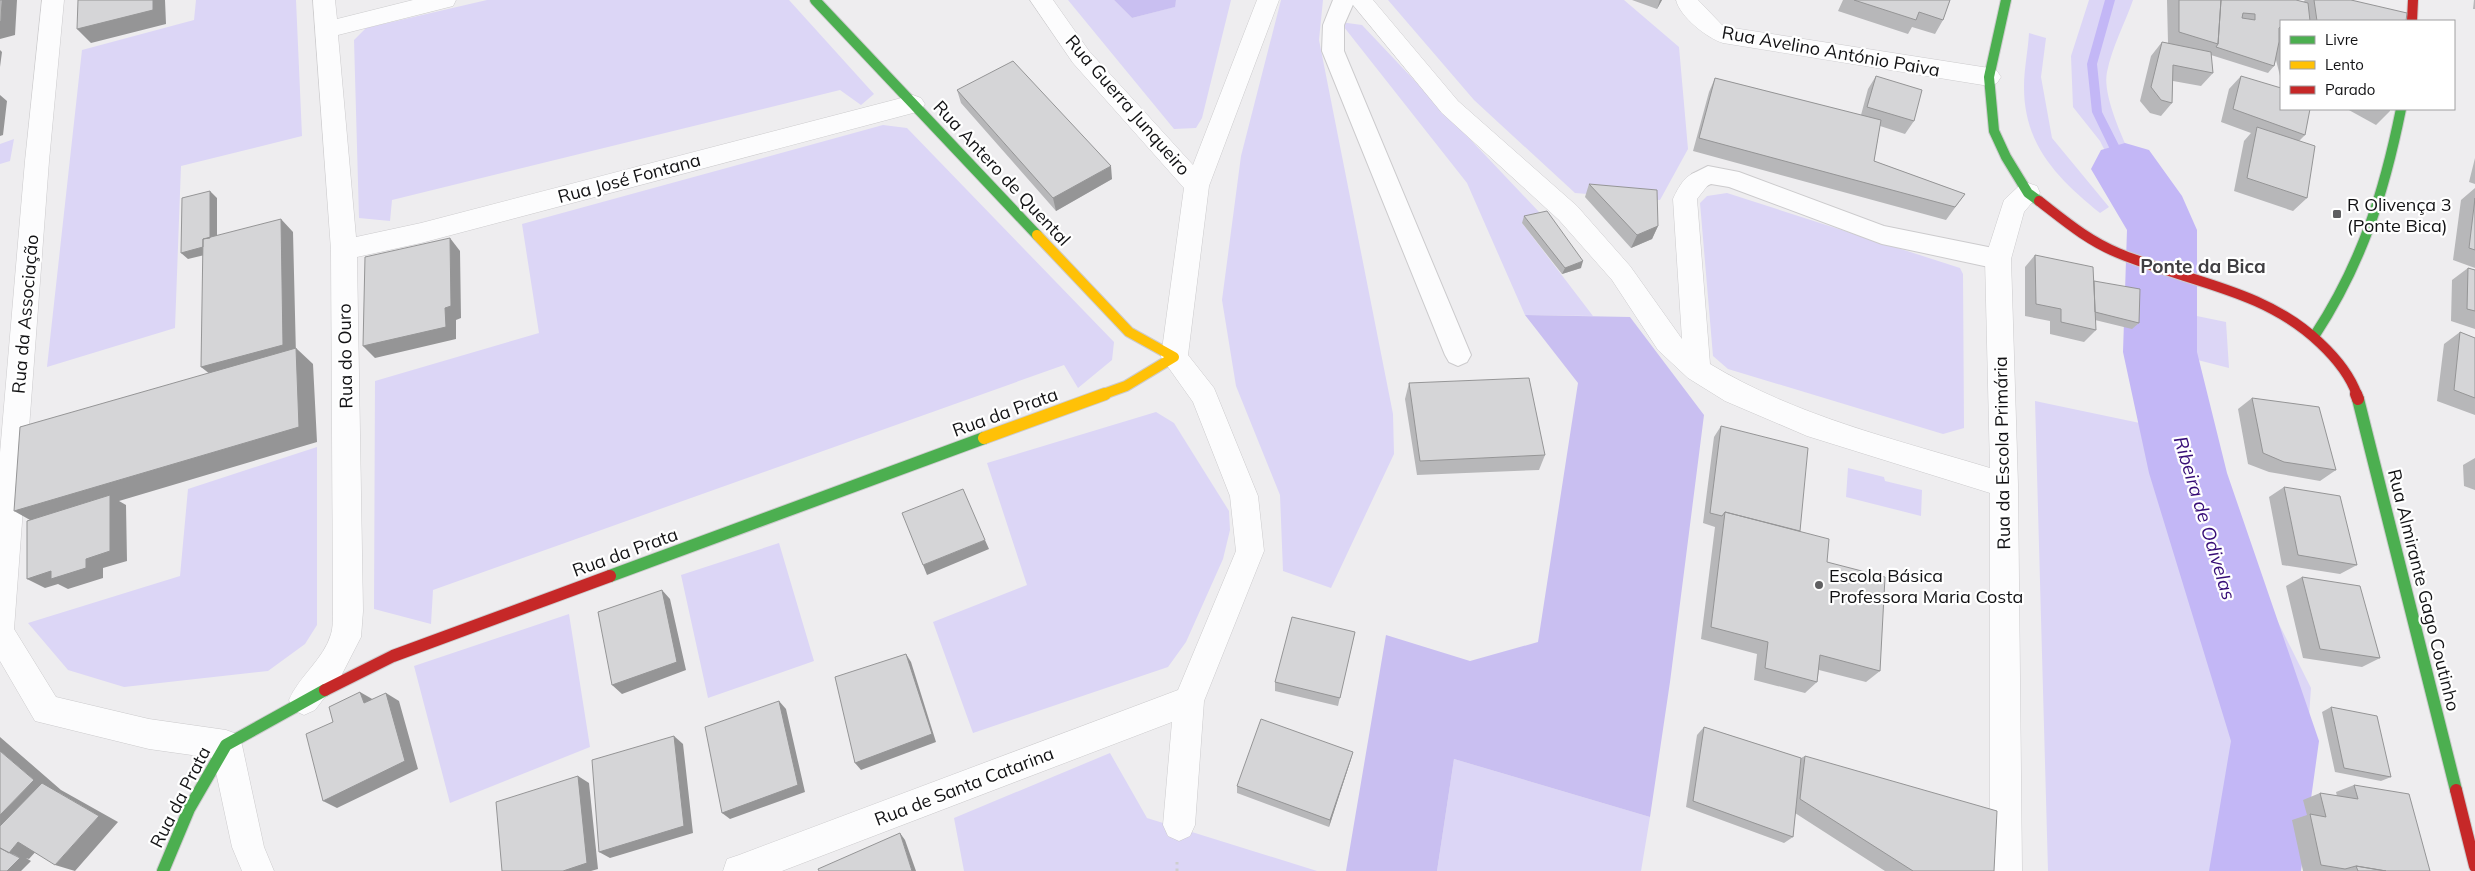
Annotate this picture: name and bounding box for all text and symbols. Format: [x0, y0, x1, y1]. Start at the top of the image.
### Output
street label: Rua Avelino António Paiva [1720, 20, 1942, 82]
legend [2280, 20, 2455, 110]
street label: Rua Guerra Junqueiro [1061, 30, 1195, 180]
text: Livre [2325, 30, 2358, 49]
text: Lento [2325, 55, 2364, 74]
text: Parado [2325, 80, 2375, 99]
street label: Rua Antero de Quental [929, 95, 1075, 251]
street label: Rua José Fontana [555, 148, 703, 208]
place label: R Olivença 3 (Ponte Bica) [2347, 193, 2452, 237]
marker: R Olivença 3 (Ponte Bica) [2331, 208, 2343, 220]
street label: Rua da Associação [7, 233, 43, 395]
district label: Ponte da Bica [2140, 254, 2266, 278]
street label: Rua do Ouro [333, 303, 357, 409]
street label: Rua da Escola Primária [1989, 356, 2015, 550]
street label: Rua da Prata [949, 382, 1061, 442]
water label: Ribeira de Odivelas [2169, 433, 2241, 603]
street label: Rua Almirante Gago Coutinho [2383, 467, 2465, 713]
street label: Rua da Prata [569, 522, 681, 582]
place label: Escola Básica Professora Maria Costa [1829, 564, 2023, 608]
marker: Escola Básica Professora Maria Costa [1813, 579, 1825, 591]
street label: Rua de Santa Catarina [871, 741, 1057, 831]
street label: Rua da Prata [145, 743, 215, 851]

